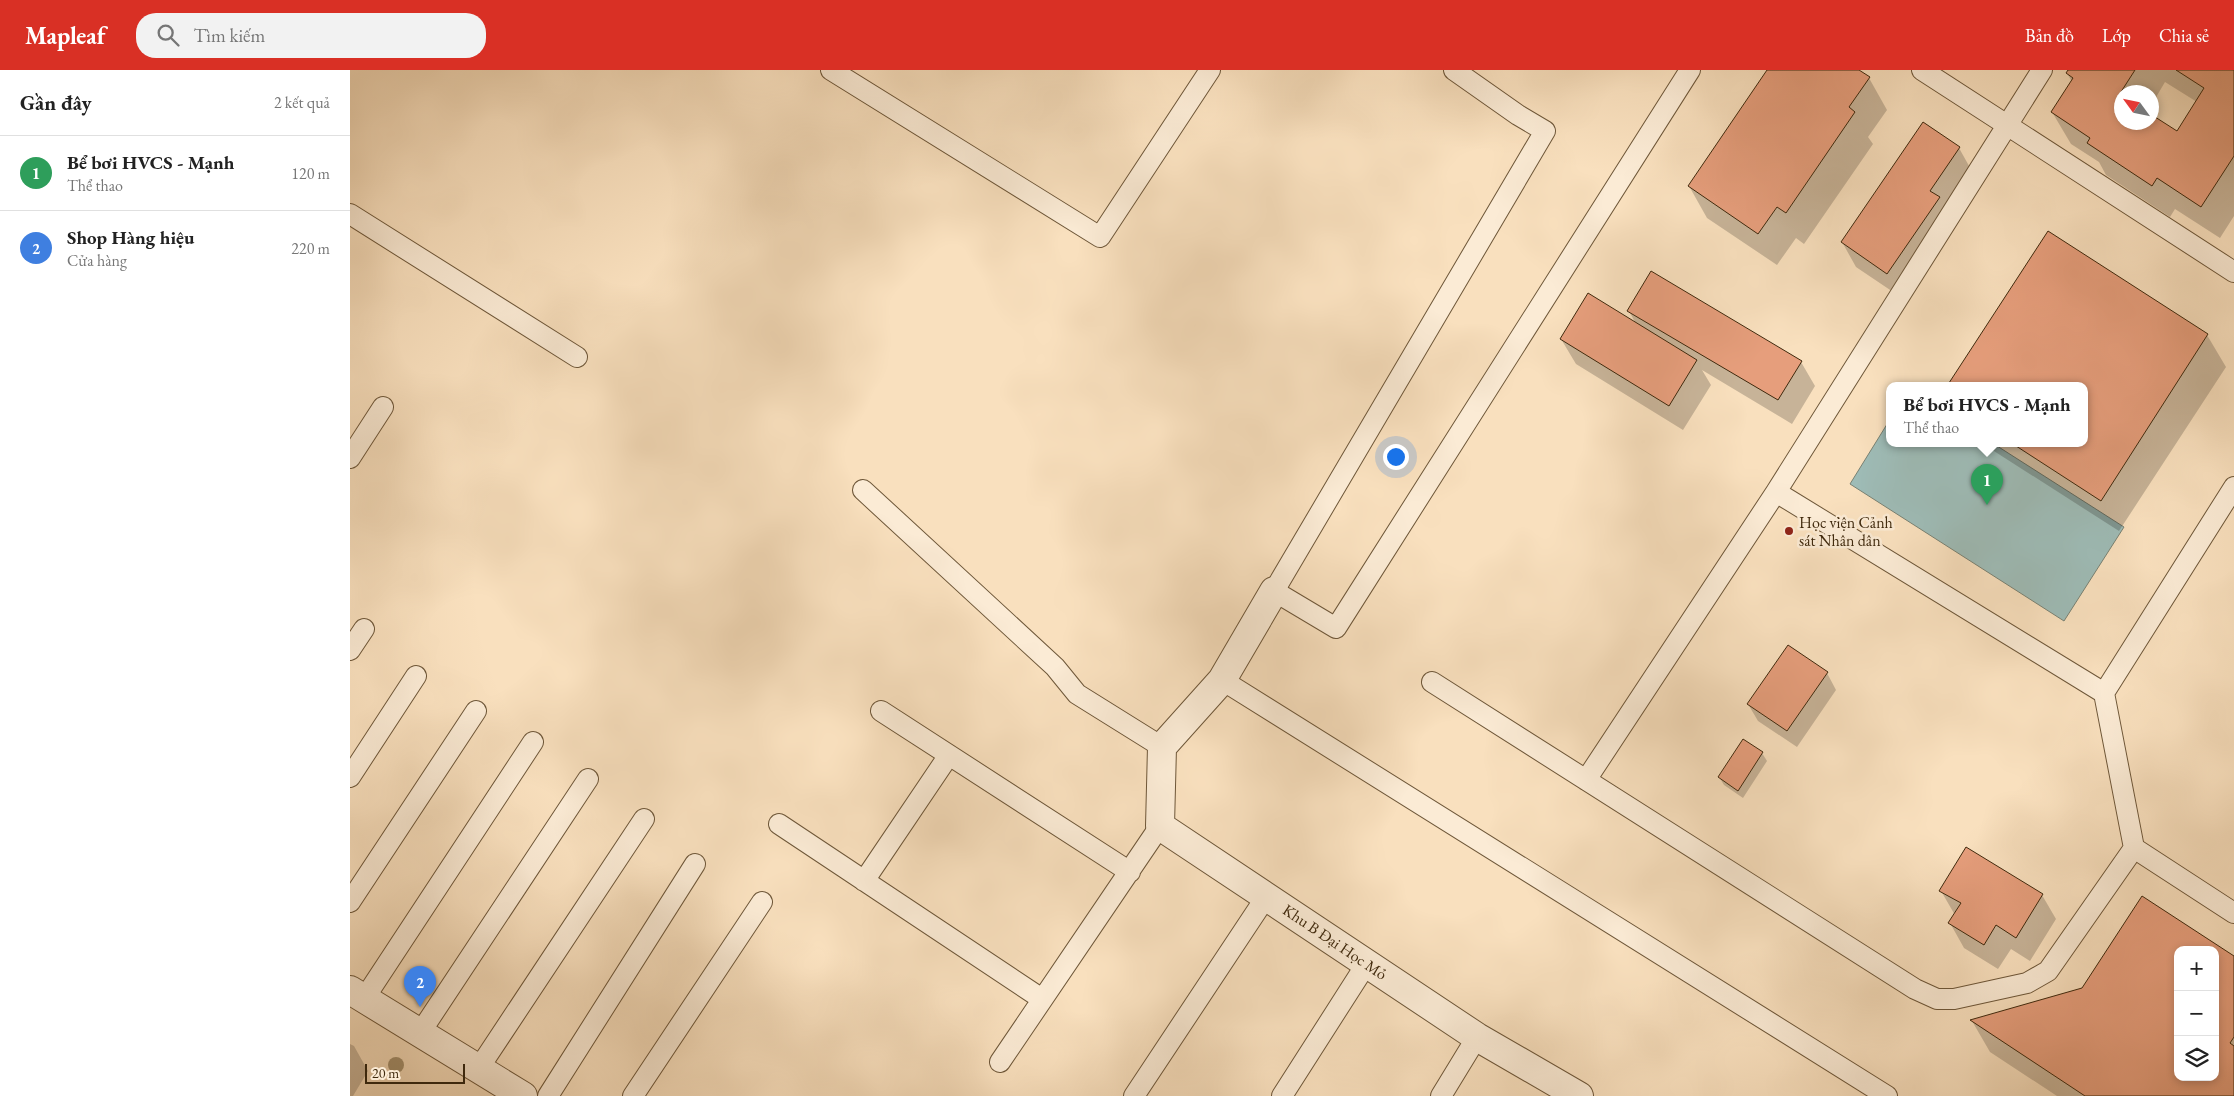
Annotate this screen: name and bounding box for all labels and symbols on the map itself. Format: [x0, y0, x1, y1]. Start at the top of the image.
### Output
north arrow [2114, 85, 2159, 130]
your location [1383, 444, 1409, 470]
pin: 1 [1971, 464, 2003, 505]
place label: Học viện Cảnh sát Nhân dân [1799, 512, 1893, 551]
marker: Học viện Cảnh sát Nhân dân [1783, 525, 1795, 537]
street label: Khu B Đại Học Mỏ [1279, 899, 1391, 985]
pin: 2 [404, 966, 436, 1007]
scale bar [365, 1061, 465, 1084]

